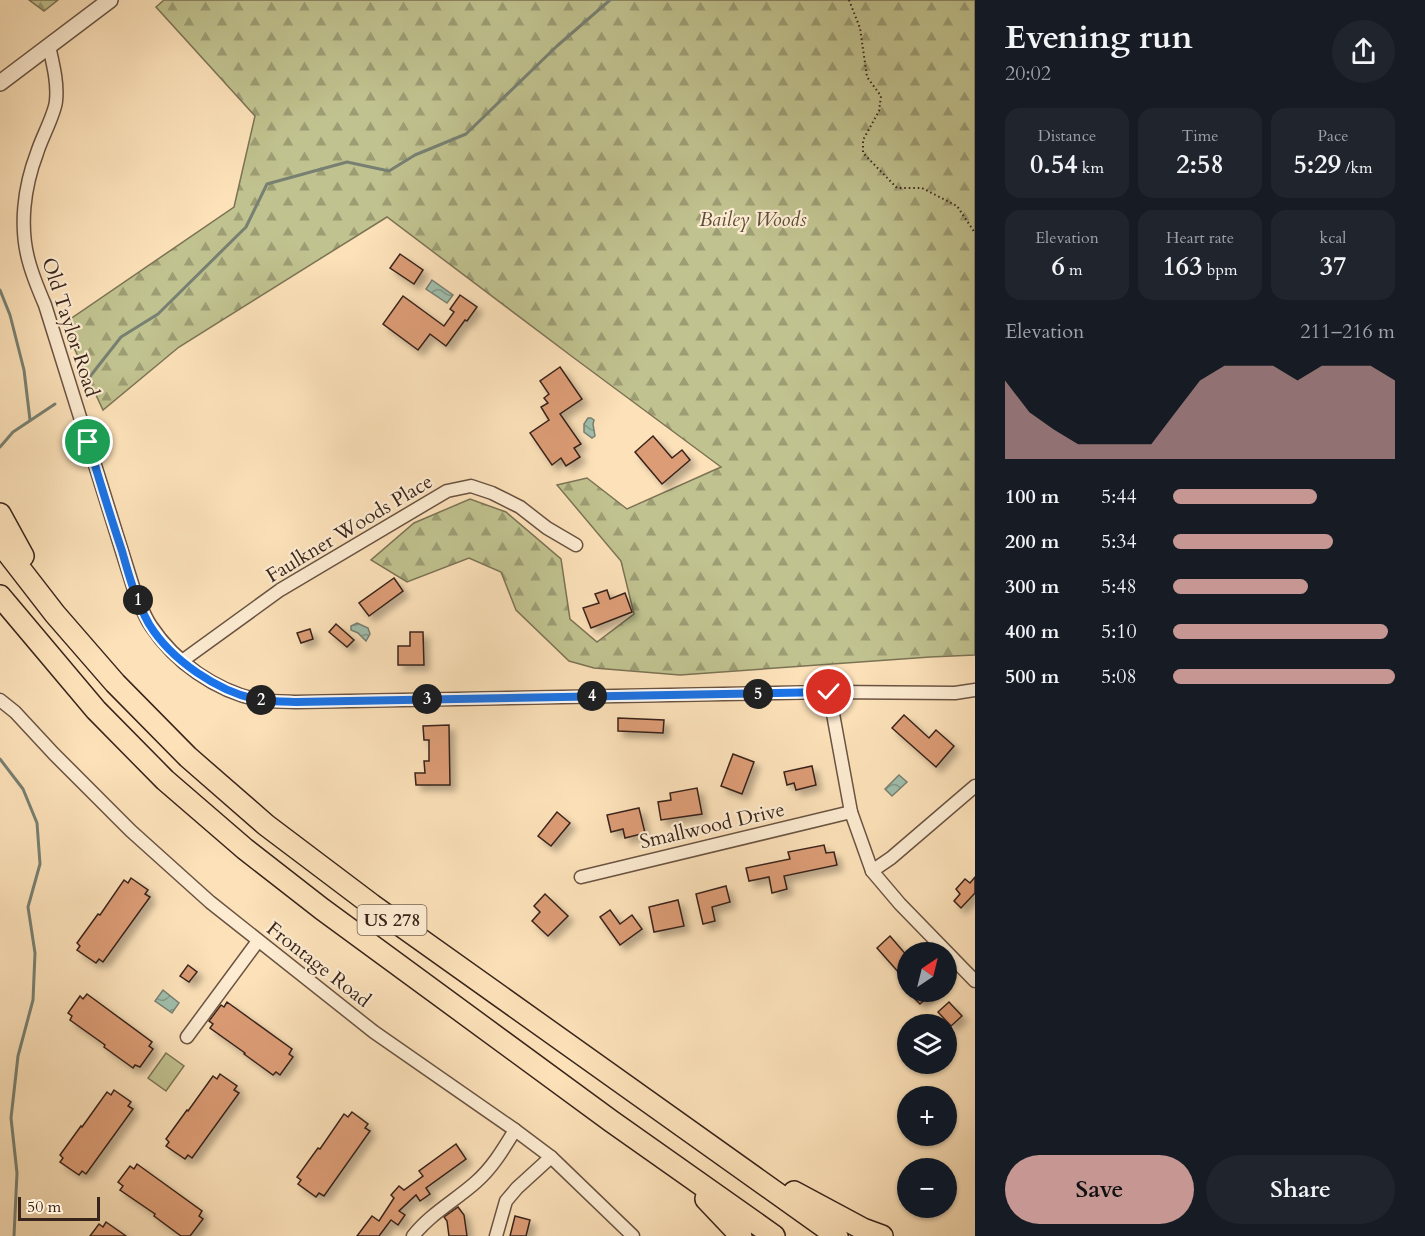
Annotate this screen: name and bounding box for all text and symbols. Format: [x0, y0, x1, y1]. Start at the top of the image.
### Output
text: Evening run [1005, 15, 1193, 60]
button: share [1332, 20, 1395, 83]
text: 20:02 [1005, 60, 1051, 87]
text: Distance [1038, 125, 1096, 147]
text: Time [1181, 125, 1219, 147]
text: Pace [1318, 125, 1348, 147]
text: 0.54 [1030, 147, 1078, 182]
text: 2:58 [1176, 147, 1224, 182]
text: 5:29 [1293, 147, 1341, 182]
text: km [1078, 157, 1104, 179]
text: /km [1341, 157, 1373, 179]
park label: Bailey Woods [699, 206, 807, 233]
text: Elevation [1035, 227, 1099, 249]
text: Heart rate [1166, 227, 1234, 249]
text: kcal [1320, 227, 1346, 249]
text: 6 [1051, 249, 1065, 284]
text: 163 [1163, 249, 1203, 284]
text: 37 [1320, 249, 1346, 284]
street label: Old Taylor Road [35, 254, 106, 401]
text: m [1065, 259, 1083, 281]
text: bpm [1203, 259, 1237, 281]
text: Elevation [1005, 318, 1084, 345]
text: 211–216 m [1300, 318, 1395, 345]
pin [62, 416, 113, 467]
icon: arrive [71, 425, 104, 458]
street label: Faulkner Woods Place [261, 468, 438, 589]
text: 100 m [1005, 483, 1060, 510]
text: 5:44 [1101, 483, 1137, 510]
text: 200 m [1005, 528, 1060, 555]
text: 5:34 [1101, 528, 1137, 555]
text: 300 m [1005, 573, 1060, 600]
text: 5:48 [1101, 573, 1137, 600]
pin: 1 [123, 585, 153, 615]
text: 1 [134, 589, 142, 611]
text: 400 m [1005, 618, 1060, 645]
text: 5:10 [1101, 618, 1137, 645]
text: 500 m [1005, 663, 1060, 690]
text: 5:08 [1101, 663, 1137, 690]
pin [803, 666, 854, 717]
icon: check [812, 675, 845, 708]
pin: 5 [743, 679, 773, 709]
pin: 4 [577, 681, 607, 711]
text: 5 [754, 683, 762, 705]
pin: 3 [412, 684, 442, 714]
pin: 2 [246, 685, 276, 715]
text: 4 [588, 685, 596, 707]
text: 3 [423, 688, 431, 710]
text: 2 [257, 689, 265, 711]
street label: Smallwood Drive [637, 796, 787, 855]
road number: US 278 [358, 905, 426, 935]
street label: Frontage Road [261, 915, 377, 1014]
north arrow [897, 942, 957, 1002]
map controls [897, 942, 957, 1218]
button: layers [897, 1014, 957, 1074]
button: + [897, 1086, 957, 1146]
button: Save [1005, 1155, 1194, 1224]
button: Share [1206, 1155, 1395, 1224]
button: − [897, 1158, 957, 1218]
scale bar [18, 1194, 100, 1222]
text: 50 m [27, 1196, 61, 1218]

